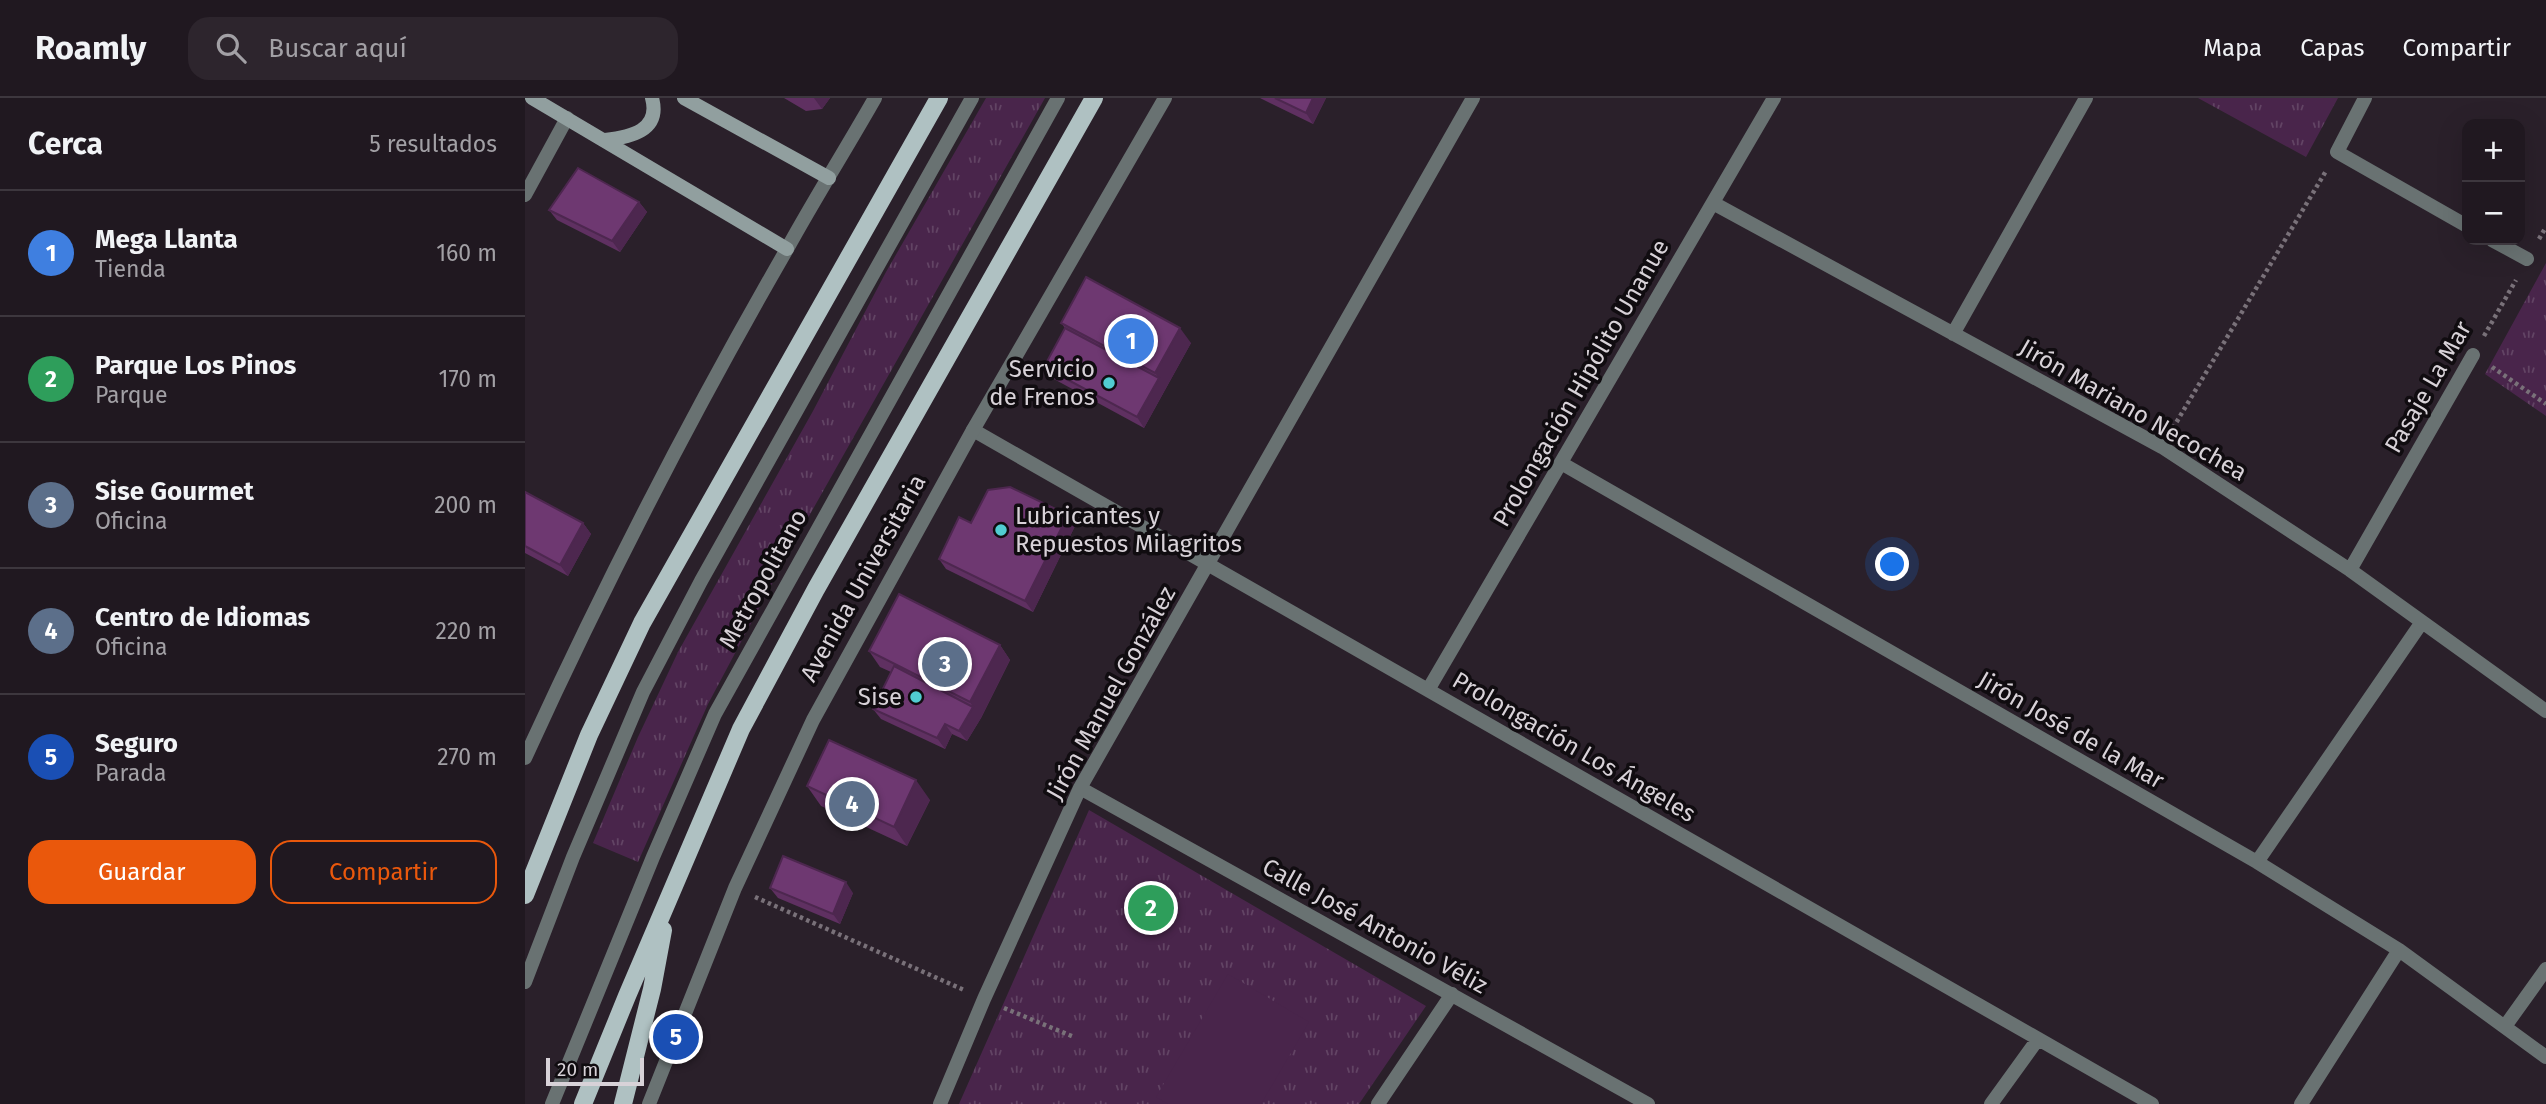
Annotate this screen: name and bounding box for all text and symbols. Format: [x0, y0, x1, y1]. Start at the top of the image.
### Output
search box [188, 17, 678, 80]
text: Roamly [35, 28, 146, 68]
icon: search [212, 29, 250, 67]
text: Buscar aquí [268, 33, 407, 64]
text: Mapa [2203, 34, 2262, 62]
text: Capas [2300, 34, 2364, 62]
text: Compartir [2402, 34, 2511, 62]
map controls [2462, 119, 2525, 245]
button: + [2462, 119, 2525, 182]
text: Cerca [28, 126, 103, 162]
text: 5 resultados [369, 130, 497, 158]
button: − [2462, 182, 2525, 245]
text: Mega Llanta [95, 224, 238, 255]
street label: Prolongación Hipólito Unanue [1487, 235, 1675, 531]
text: 1 [46, 239, 56, 267]
text: 160 m [436, 239, 497, 267]
text: Tienda [95, 255, 166, 283]
pin: 1 [1108, 315, 1154, 367]
street label: Pasaje La Mar [2379, 315, 2477, 458]
street label: Jirón Mariano Necochea [2014, 333, 2252, 487]
text: Parque Los Pinos [95, 350, 296, 381]
place label: Servicio de Frenos [989, 355, 1095, 411]
text: 2 [45, 365, 57, 393]
text: 170 m [438, 365, 497, 393]
marker: Servicio de Frenos [1101, 375, 1117, 391]
text: Parque [95, 381, 167, 409]
street label: Avenida Universitaria [794, 470, 932, 686]
text: Sise Gourmet [95, 476, 254, 507]
text: 3 [45, 491, 57, 519]
text: 200 m [434, 491, 497, 519]
place label: Lubricantes y Repuestos Milagritos [1015, 502, 1242, 558]
street label: Metropolitano [713, 505, 813, 653]
text: Oficina [95, 507, 168, 535]
marker: Lubricantes y Repuestos Milagritos [993, 522, 1009, 538]
your location [1875, 547, 1909, 581]
street label: Jirón Manuel González [1041, 581, 1181, 805]
text: Centro de Idiomas [95, 602, 310, 633]
text: 4 [45, 617, 58, 645]
text: 220 m [436, 617, 497, 645]
text: Oficina [95, 633, 168, 661]
pin: 3 [922, 638, 968, 690]
street label: Prolongación Los Ángeles [1448, 665, 1701, 828]
street label: Jirón José de la Mar [1973, 665, 2170, 795]
place label: Sise [858, 683, 902, 711]
marker: Sise [908, 689, 924, 705]
text: Seguro [95, 728, 178, 759]
text: 5 [45, 743, 57, 771]
text: 270 m [437, 743, 497, 771]
text: Parada [95, 759, 166, 787]
pin: 4 [829, 778, 875, 830]
button: Guardar [28, 840, 256, 904]
button: Compartir [270, 840, 497, 904]
street label: Calle José Antonio Véliz [1258, 852, 1492, 1000]
pin: 2 [1128, 882, 1174, 934]
pin: 5 [653, 1011, 699, 1063]
scale bar [546, 1055, 644, 1087]
text: 20 m [557, 1058, 598, 1081]

